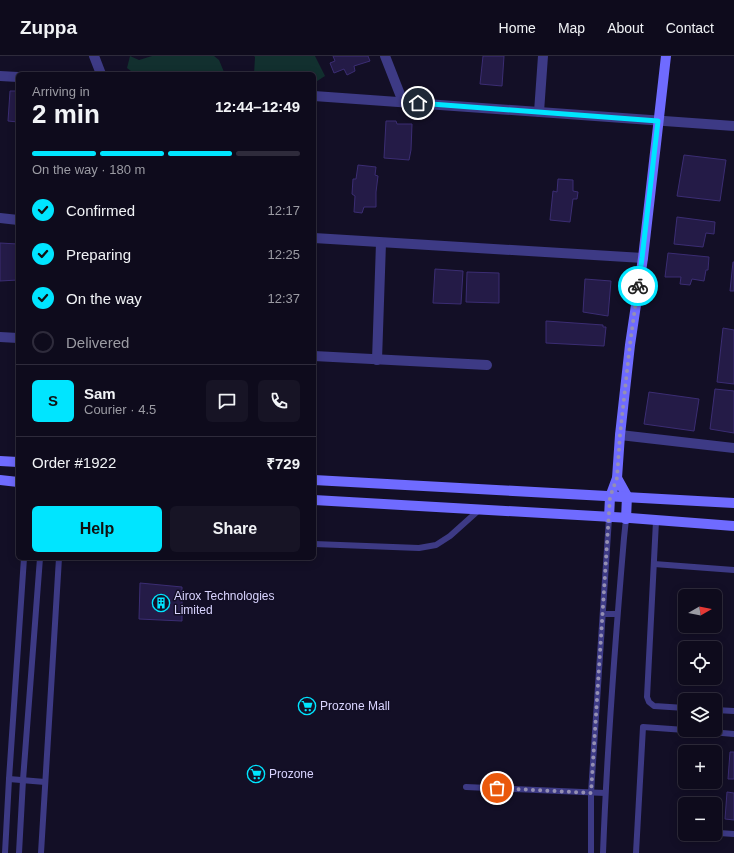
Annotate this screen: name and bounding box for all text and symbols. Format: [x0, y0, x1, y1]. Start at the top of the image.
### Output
text: Zuppa [20, 17, 77, 38]
text: Home [499, 20, 536, 36]
text: Map [558, 20, 585, 36]
text: About [607, 20, 644, 36]
text: Contact [666, 20, 714, 36]
text: Arriving in [32, 84, 90, 99]
pin [401, 86, 435, 120]
icon: home [407, 92, 429, 114]
text: 12:44–12:49 [215, 98, 300, 115]
text: 2 min [32, 99, 100, 129]
text: On the way · 180 m [32, 162, 145, 177]
icon: check [32, 199, 54, 221]
text: Confirmed [66, 202, 135, 219]
text: 12:17 [267, 203, 300, 218]
icon: check [32, 243, 54, 265]
text: Preparing [66, 246, 131, 263]
text: 12:25 [267, 247, 300, 262]
courier [618, 266, 658, 306]
icon: bike [627, 275, 649, 297]
icon: check [32, 287, 54, 309]
text: On the way [66, 290, 142, 307]
text: 12:37 [267, 291, 300, 306]
text: Delivered [66, 334, 129, 351]
button: chat [206, 380, 248, 422]
button: phone [258, 380, 300, 422]
text: Sam [84, 385, 116, 402]
text: S [48, 392, 58, 409]
text: Courier · 4.5 [84, 402, 156, 417]
text: Order #1922 [32, 454, 116, 471]
text: ₹729 [266, 455, 300, 472]
button: Help [32, 506, 162, 552]
button: Share [170, 506, 300, 552]
place label: Airox Technologies Limited [174, 589, 275, 617]
north arrow [678, 589, 722, 633]
map controls [678, 589, 722, 841]
building icon: Airox Technologies Limited [151, 593, 171, 613]
button: locate [678, 641, 722, 685]
button: layers [678, 693, 722, 737]
supermarket icon: Prozone Mall [297, 696, 317, 716]
place label: Prozone Mall [320, 699, 390, 713]
button: + [678, 745, 722, 789]
supermarket icon: Prozone [246, 764, 266, 784]
place label: Prozone [269, 767, 314, 781]
pin [480, 771, 514, 805]
icon: bag [486, 777, 508, 799]
button: − [678, 797, 722, 841]

